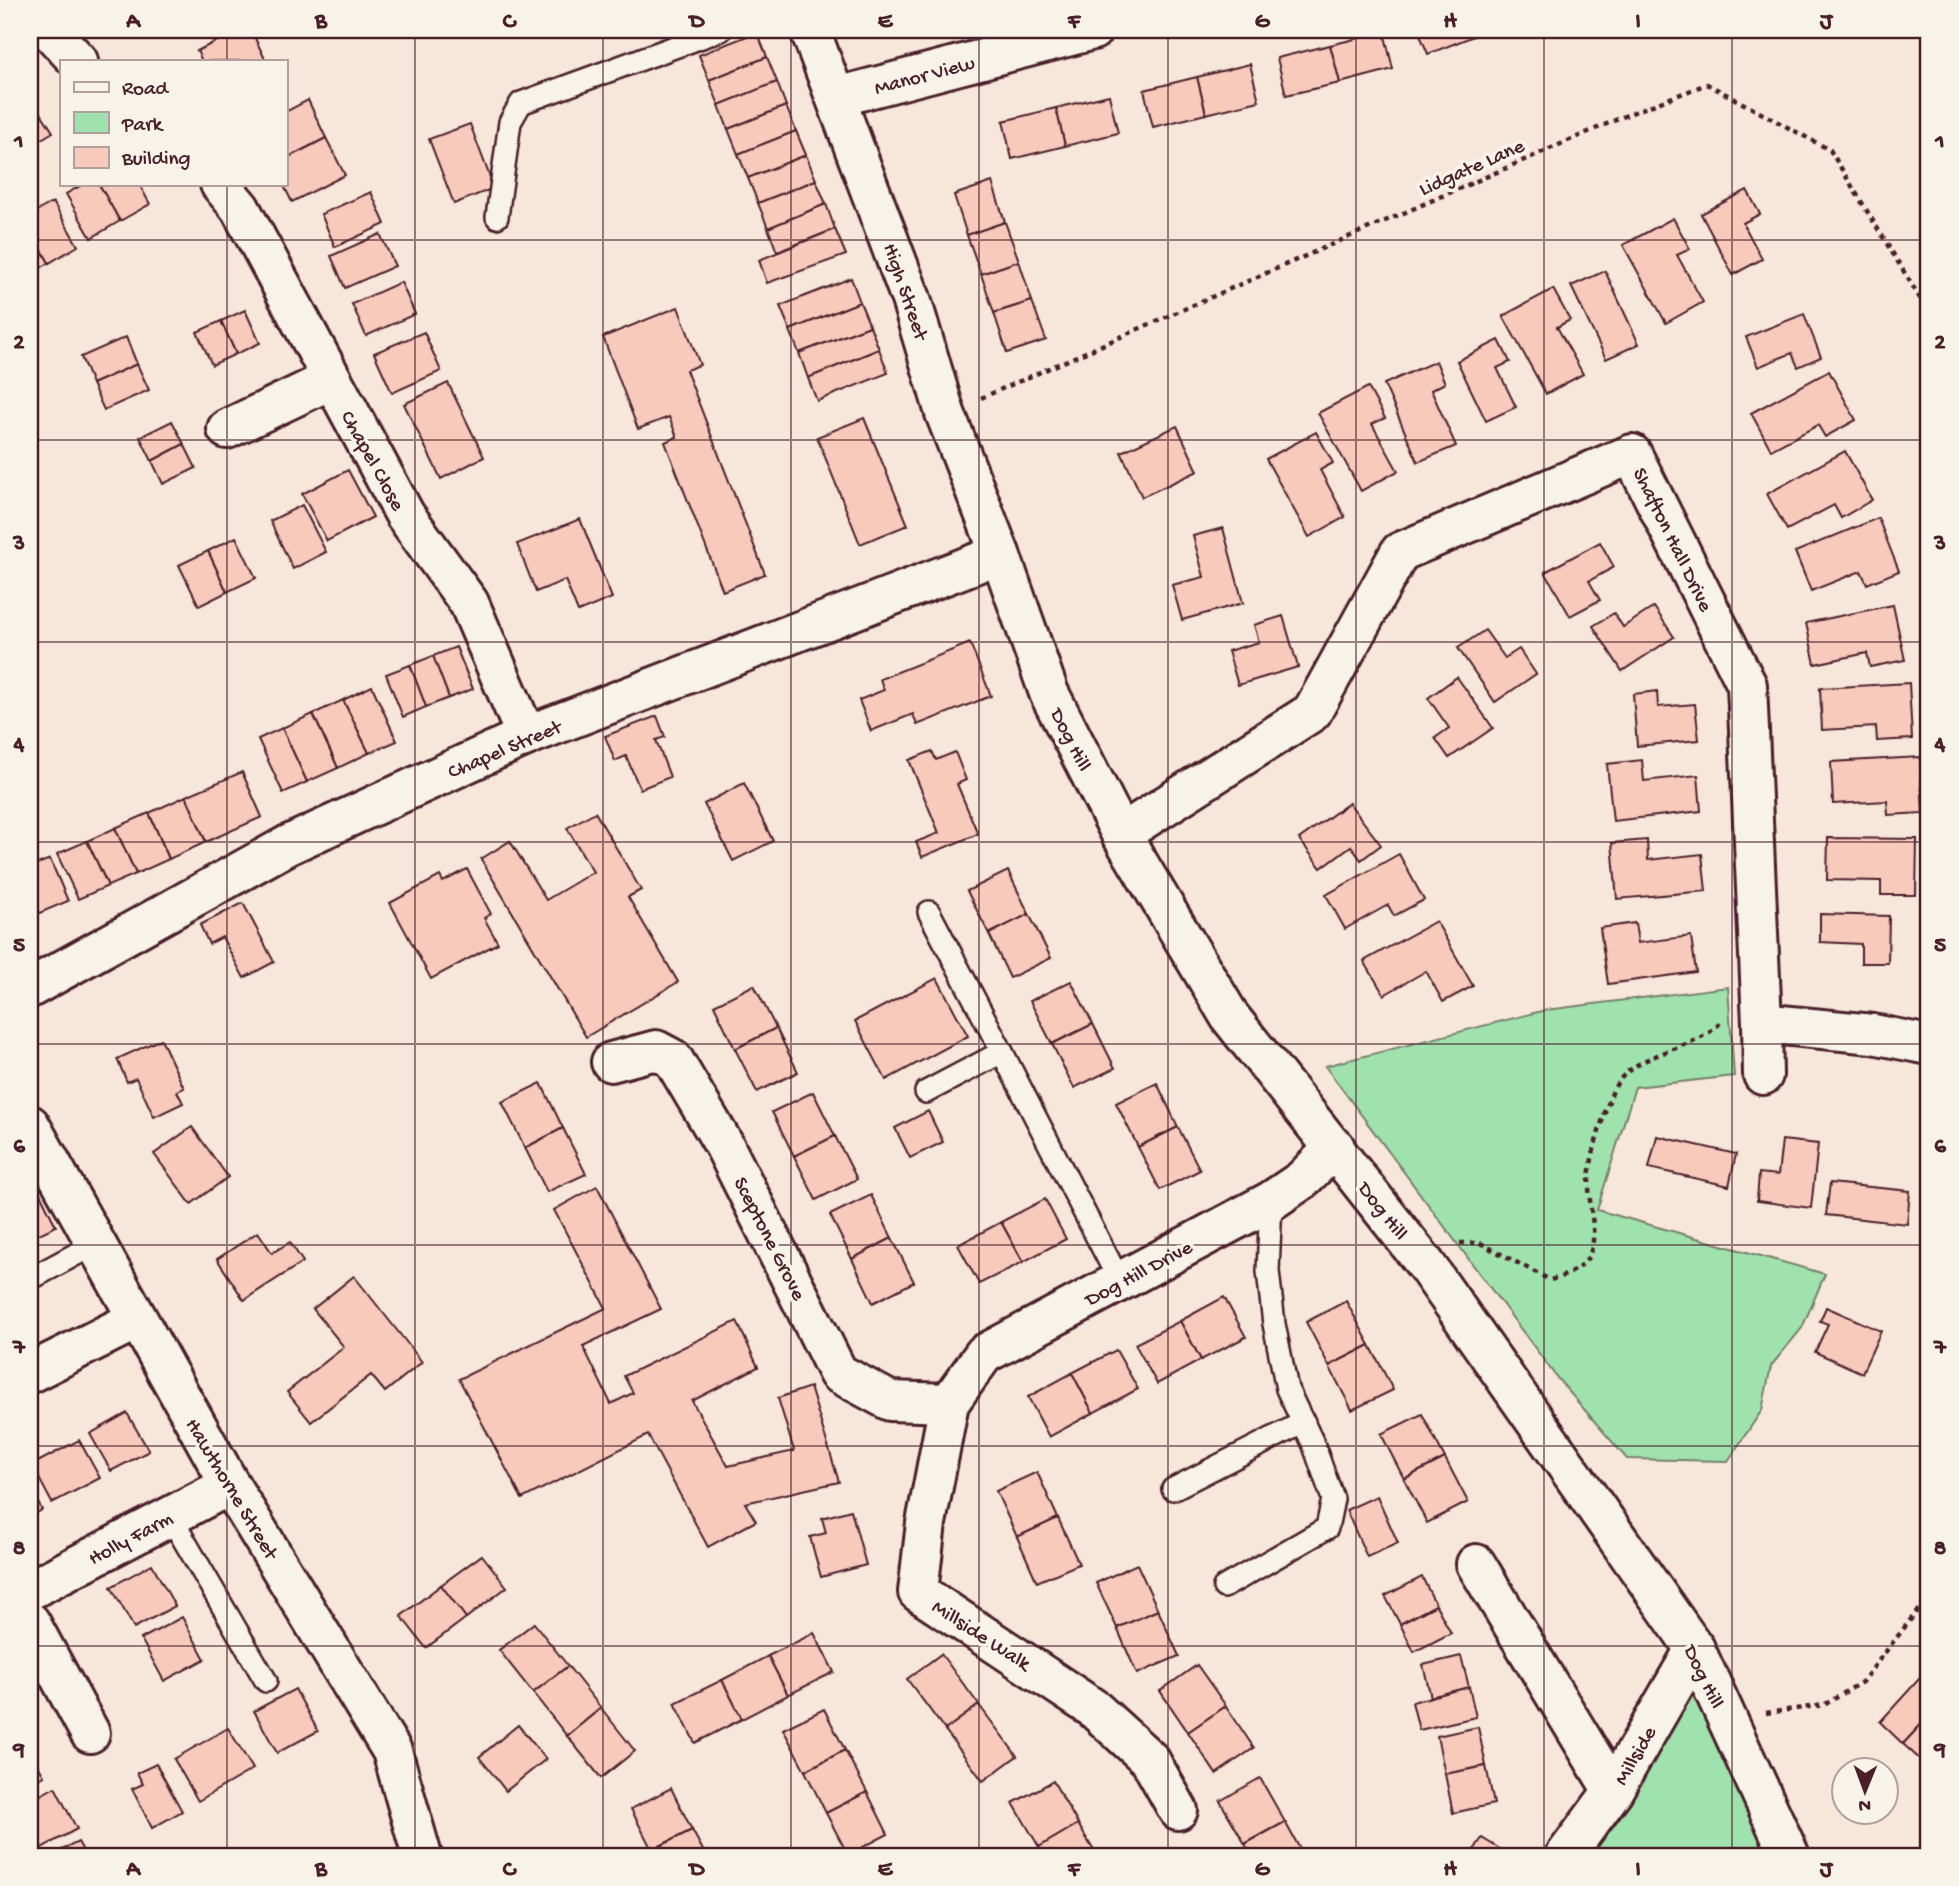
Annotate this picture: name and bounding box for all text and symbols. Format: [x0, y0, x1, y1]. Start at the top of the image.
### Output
text: A [125, 9, 141, 36]
text: B [314, 9, 328, 36]
text: C [503, 9, 518, 36]
text: D [688, 9, 706, 36]
text: E [878, 9, 894, 36]
text: F [1067, 9, 1082, 36]
text: G [1255, 9, 1271, 36]
text: H [1443, 9, 1457, 36]
text: I [1635, 9, 1641, 36]
text: J [1819, 9, 1834, 36]
street label: Manor View [872, 52, 979, 103]
legend [60, 60, 287, 186]
text: Road [122, 78, 170, 103]
text: Park [121, 114, 165, 139]
text: 1 [13, 129, 24, 156]
text: 1 [1934, 129, 1945, 156]
street label: Lidgate Lane [1416, 134, 1530, 204]
text: Building [121, 148, 191, 173]
street label: High Street [875, 240, 933, 346]
text: 2 [13, 330, 25, 357]
text: 2 [1934, 330, 1946, 357]
street label: Chapel Close [333, 407, 409, 517]
street label: Shafton Hall Drive [1625, 464, 1717, 618]
text: 3 [12, 531, 25, 558]
text: 3 [1933, 531, 1946, 558]
street label: Dog Hill [1042, 703, 1095, 776]
street label: Chapel Street [445, 715, 568, 786]
text: 4 [13, 732, 25, 759]
text: 4 [1934, 732, 1946, 759]
text: 5 [13, 933, 25, 960]
text: 5 [1934, 933, 1946, 960]
text: 6 [13, 1134, 26, 1161]
text: 6 [1934, 1134, 1947, 1161]
street label: Sceptone Grove [726, 1174, 810, 1306]
street label: Dog Hill [1349, 1176, 1412, 1246]
street label: Dog Hill Drive [1080, 1236, 1199, 1315]
text: 7 [12, 1335, 26, 1362]
text: 7 [1933, 1335, 1947, 1362]
street label: Hawthorne Street [178, 1415, 283, 1567]
street label: Holly Farm [85, 1507, 178, 1573]
text: 8 [13, 1536, 26, 1563]
text: 8 [1934, 1536, 1947, 1563]
street label: Millside Walk [926, 1596, 1036, 1679]
street label: Dog Hill [1675, 1640, 1728, 1713]
street label: Millside [1610, 1722, 1664, 1791]
text: 9 [12, 1737, 25, 1764]
text: 9 [1933, 1737, 1946, 1764]
north arrow [1829, 1756, 1899, 1826]
text: N [1858, 1793, 1871, 1816]
text: A [125, 1857, 141, 1884]
text: B [314, 1857, 328, 1884]
text: C [503, 1857, 518, 1884]
text: D [688, 1857, 706, 1884]
text: E [878, 1857, 894, 1884]
text: F [1067, 1857, 1082, 1884]
text: G [1255, 1857, 1271, 1884]
text: H [1443, 1857, 1457, 1884]
text: I [1635, 1857, 1641, 1884]
text: J [1819, 1857, 1834, 1884]

